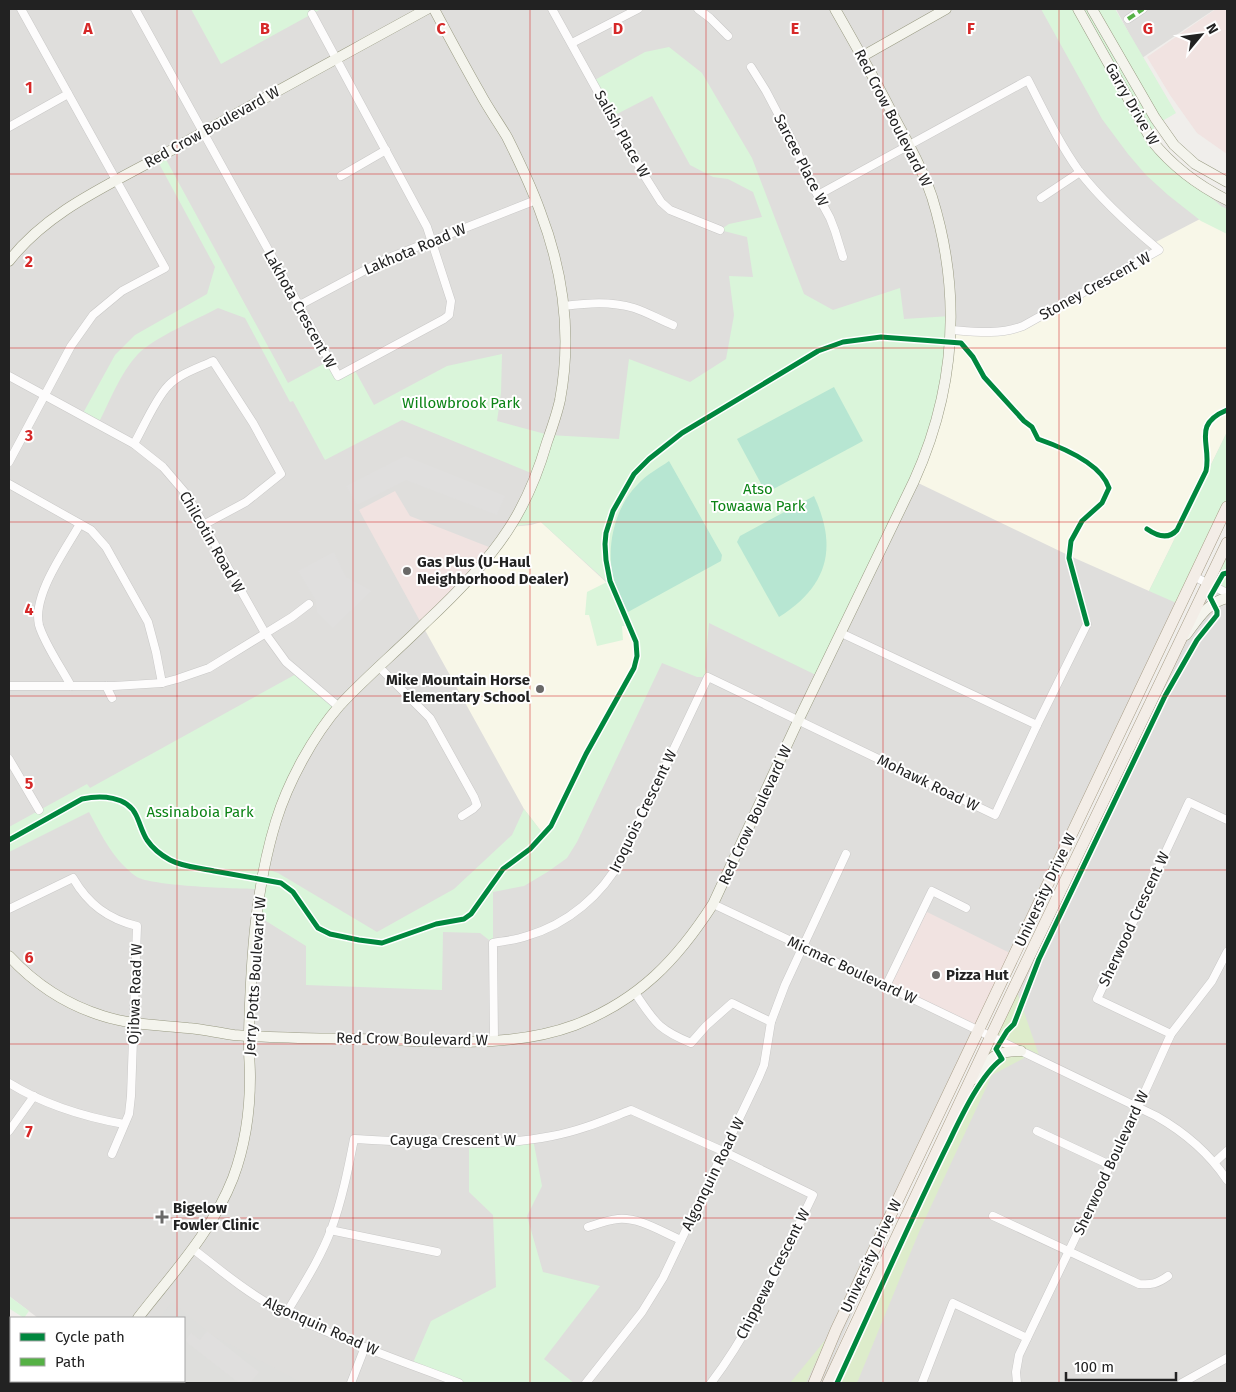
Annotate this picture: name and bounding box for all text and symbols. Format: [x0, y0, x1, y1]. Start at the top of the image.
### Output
north arrow [1176, 10, 1226, 60]
text: A [82, 19, 93, 38]
text: B [260, 19, 270, 38]
text: C [436, 19, 446, 38]
text: D [613, 19, 623, 38]
text: E [791, 19, 799, 38]
text: F [967, 19, 975, 38]
text: G [1143, 19, 1153, 38]
text: N [1202, 21, 1222, 37]
street label: Red Crow Boulevard W [850, 46, 936, 190]
street label: Garry Drive W [1101, 60, 1163, 149]
text: 1 [25, 78, 33, 97]
street label: Red Crow Boulevard W [141, 82, 283, 172]
street label: Salish Place W [591, 87, 654, 181]
street label: Sarcee Place W [770, 111, 832, 210]
street label: Lakhota Road W [361, 219, 469, 279]
street label: Lakhota Crescent W [260, 247, 340, 372]
street label: Stoney Crescent W [1036, 248, 1154, 324]
text: 2 [25, 252, 33, 271]
park label: Willowbrook Park [402, 394, 520, 412]
text: 3 [24, 426, 33, 445]
park label: Atso Towaawa Park [711, 480, 806, 515]
street label: Chilcotin Road W [176, 488, 249, 597]
place label: Gas Plus (U-Haul Neighborhood Dealer) [417, 553, 568, 588]
marker: Gas Plus (U-Haul Neighborhood Dealer) [401, 565, 413, 577]
text: 4 [24, 600, 34, 619]
place label: Mike Mountain Horse Elementary School [386, 671, 531, 706]
marker: Mike Mountain Horse Elementary School [534, 683, 546, 695]
street label: Red Crow Boulevard W [715, 742, 796, 888]
street label: Iroquois Crescent W [605, 746, 681, 875]
street label: Mohawk Road W [874, 751, 982, 816]
text: 5 [25, 774, 34, 793]
park label: Assinaboia Park [146, 803, 254, 821]
street label: University Drive W [1011, 830, 1080, 950]
street label: Sherwood Crescent W [1095, 848, 1173, 989]
street label: Jerry Potts Boulevard W [240, 895, 270, 1056]
street label: Micmac Boulevard W [785, 932, 920, 1008]
street label: Ojibwa Road W [124, 942, 146, 1045]
text: 6 [24, 948, 34, 967]
place label: Pizza Hut [946, 966, 1009, 984]
marker: Pizza Hut [930, 969, 942, 981]
street label: Red Crow Boulevard W [336, 1029, 489, 1049]
street label: Sherwood Boulevard W [1070, 1087, 1153, 1238]
street label: Algonquin Road W [678, 1114, 748, 1234]
text: 7 [25, 1122, 33, 1141]
street label: Cayuga Crescent W [390, 1131, 517, 1149]
street label: University Drive W [837, 1196, 906, 1316]
place label: Bigelow Fowler Clinic [173, 1199, 260, 1234]
street label: Chippewa Crescent W [732, 1205, 814, 1342]
marker: Bigelow Fowler Clinic [155, 1210, 169, 1224]
street label: Algonquin Road W [261, 1293, 382, 1360]
legend [10, 1317, 185, 1382]
text: Cycle path [55, 1328, 125, 1346]
scale bar [1066, 1350, 1176, 1382]
text: Path [55, 1353, 85, 1371]
text: 100 m [1074, 1358, 1114, 1376]

